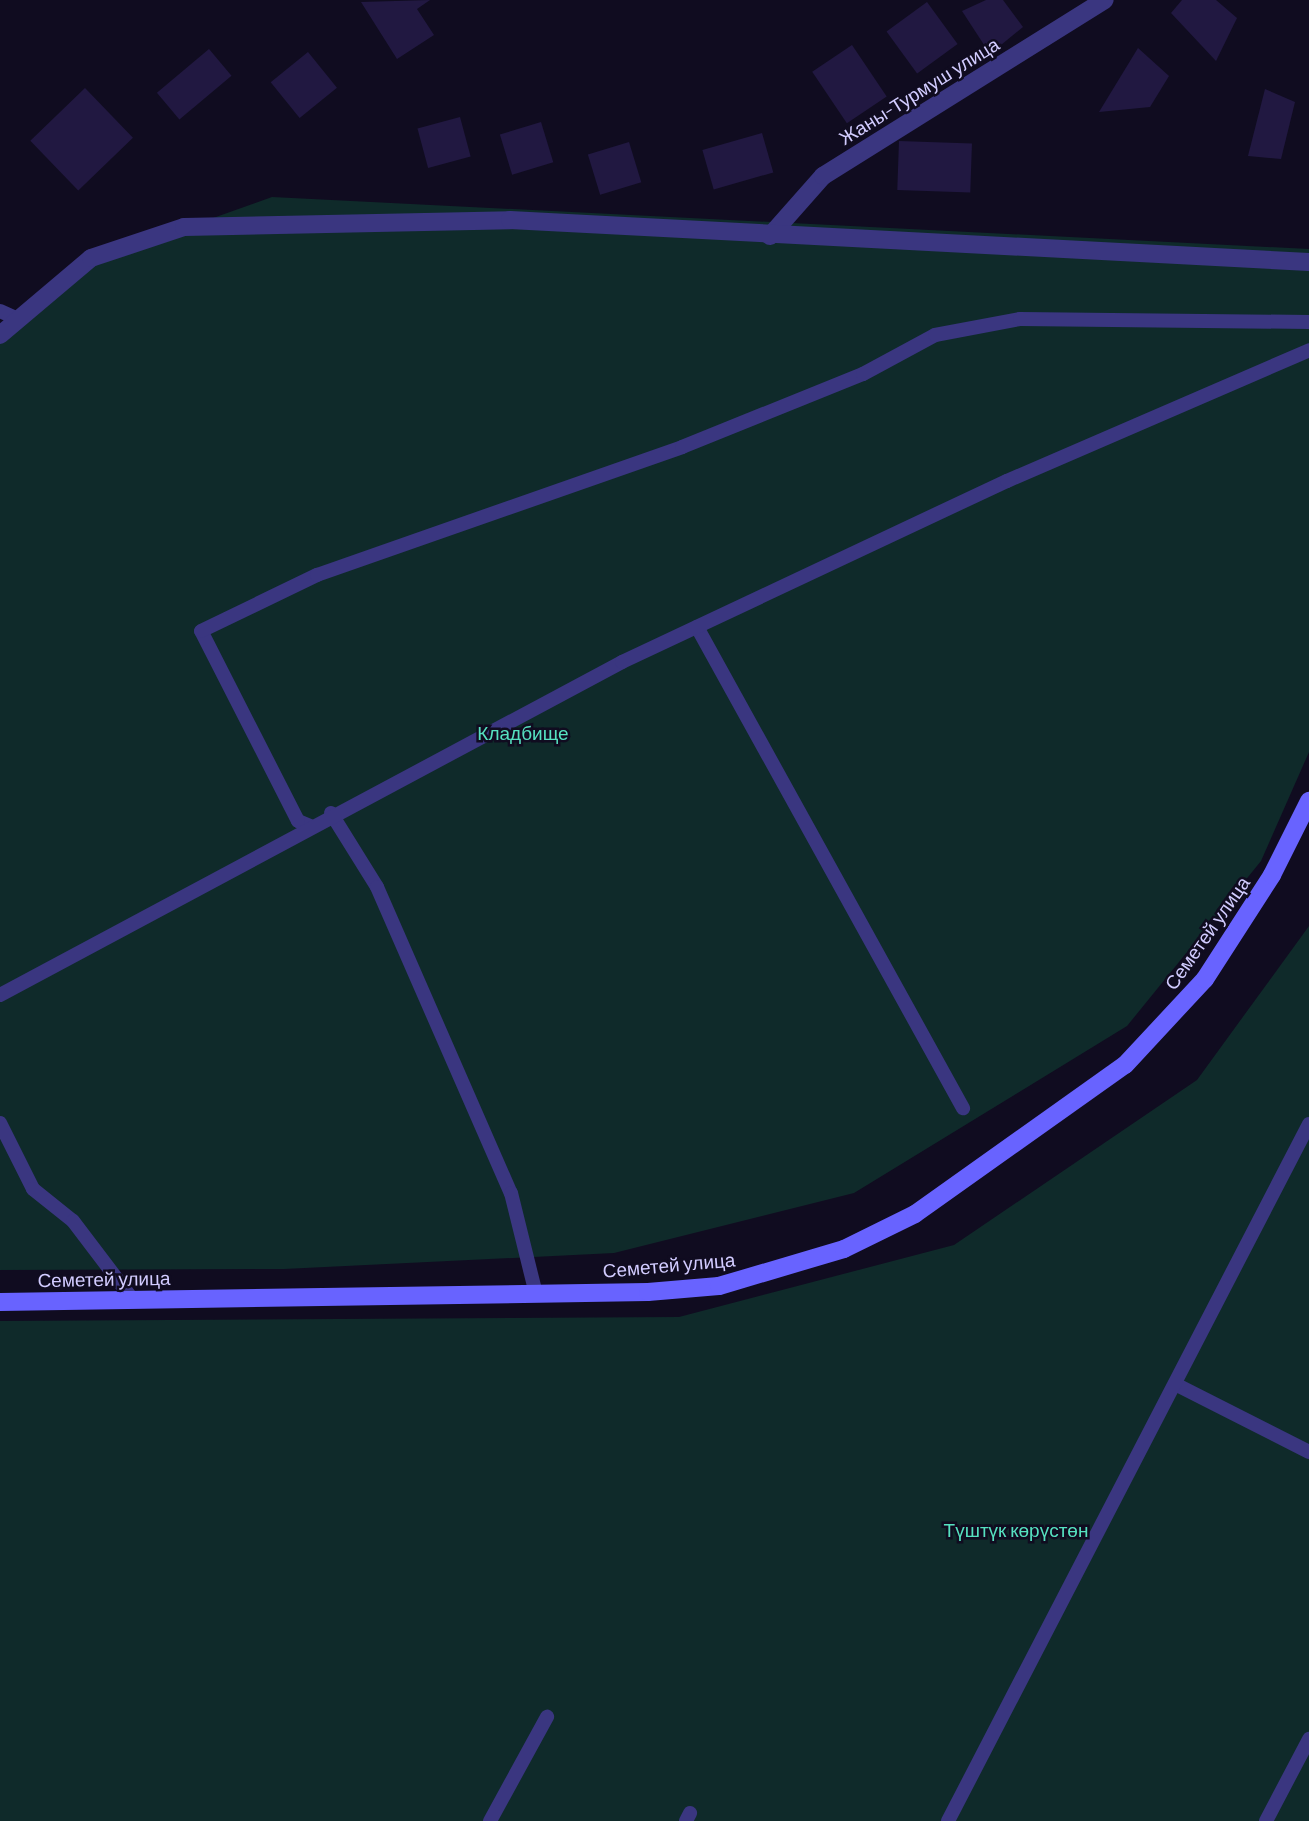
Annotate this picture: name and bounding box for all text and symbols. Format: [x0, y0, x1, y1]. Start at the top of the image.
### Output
street label: Жаны-Турмуш улица [835, 32, 1003, 150]
park label: Кладбище [477, 722, 569, 744]
street label: Семетей улица [1160, 872, 1254, 994]
street label: Семетей улица [602, 1248, 736, 1282]
street label: Семетей улица [37, 1266, 171, 1292]
park label: Түштүк көрүстөн [944, 1519, 1088, 1541]

